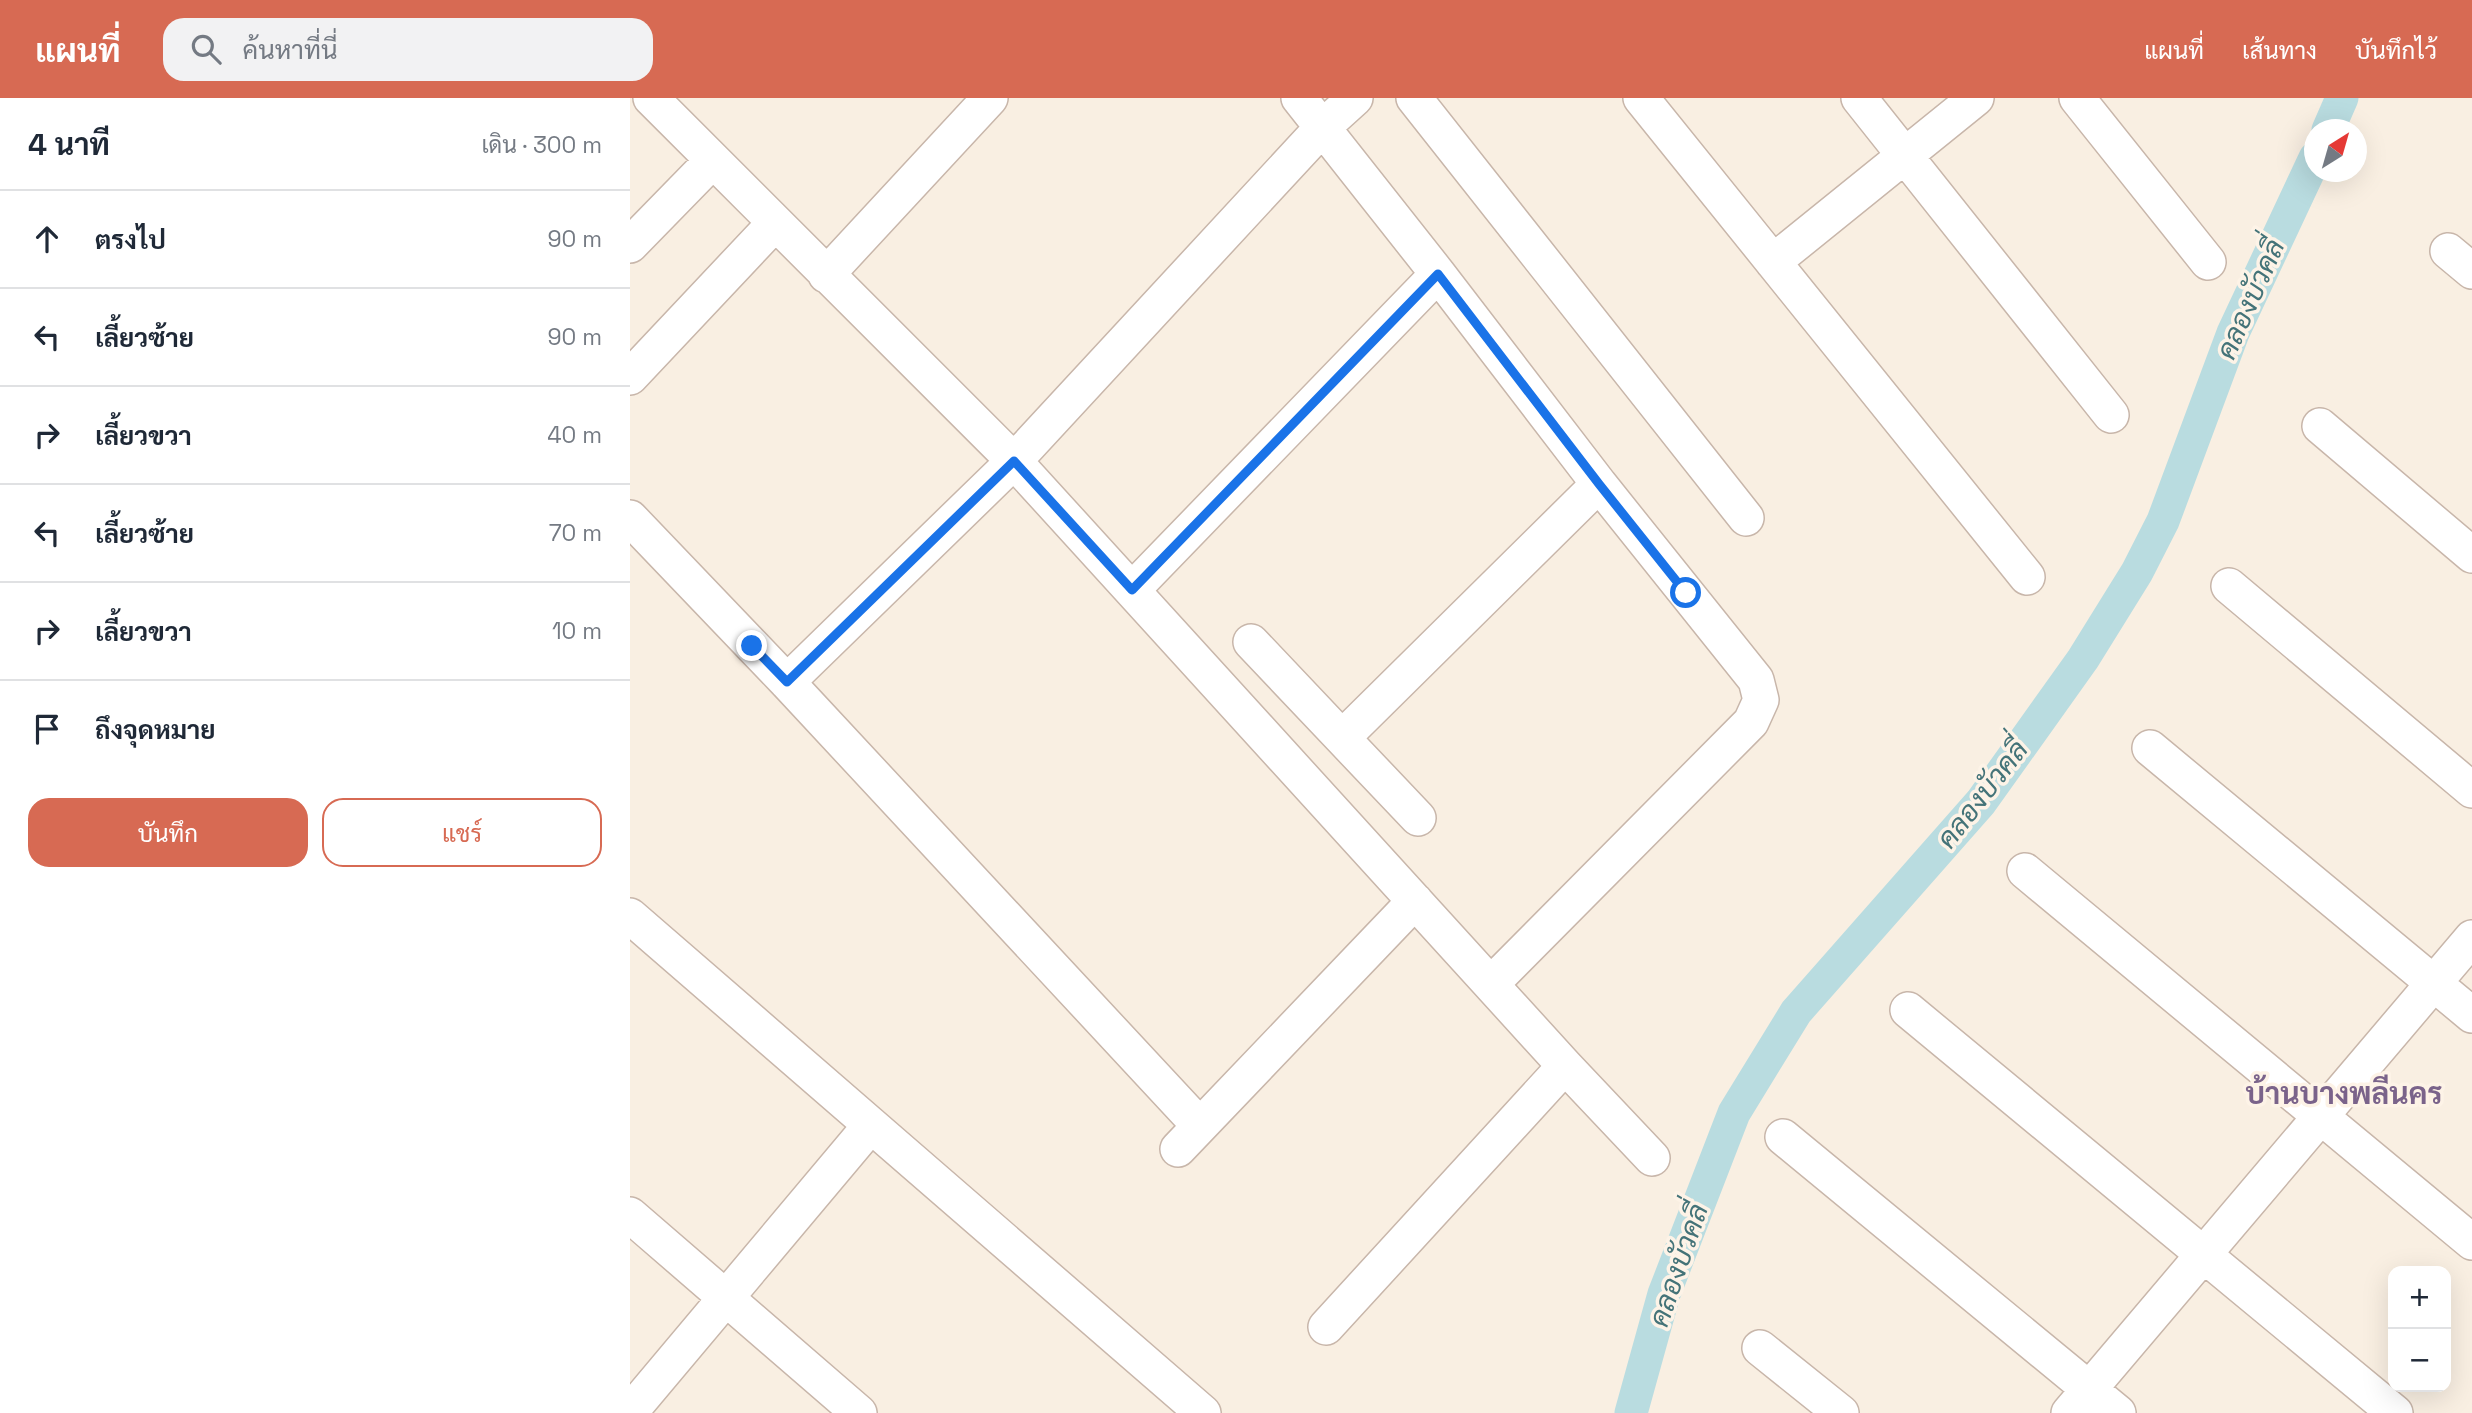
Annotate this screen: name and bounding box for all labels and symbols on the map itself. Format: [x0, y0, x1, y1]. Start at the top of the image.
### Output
north arrow [2304, 119, 2367, 182]
water label: คลองบัวคลี่ [2202, 228, 2294, 365]
route start [1670, 577, 1701, 608]
route end [736, 630, 767, 661]
water label: คลองบัวคลี่ [1924, 727, 2037, 855]
district label: บ้านบางพลีนคร [2246, 1074, 2443, 1113]
water label: คลองบัวคลี่ [1635, 1194, 1717, 1331]

